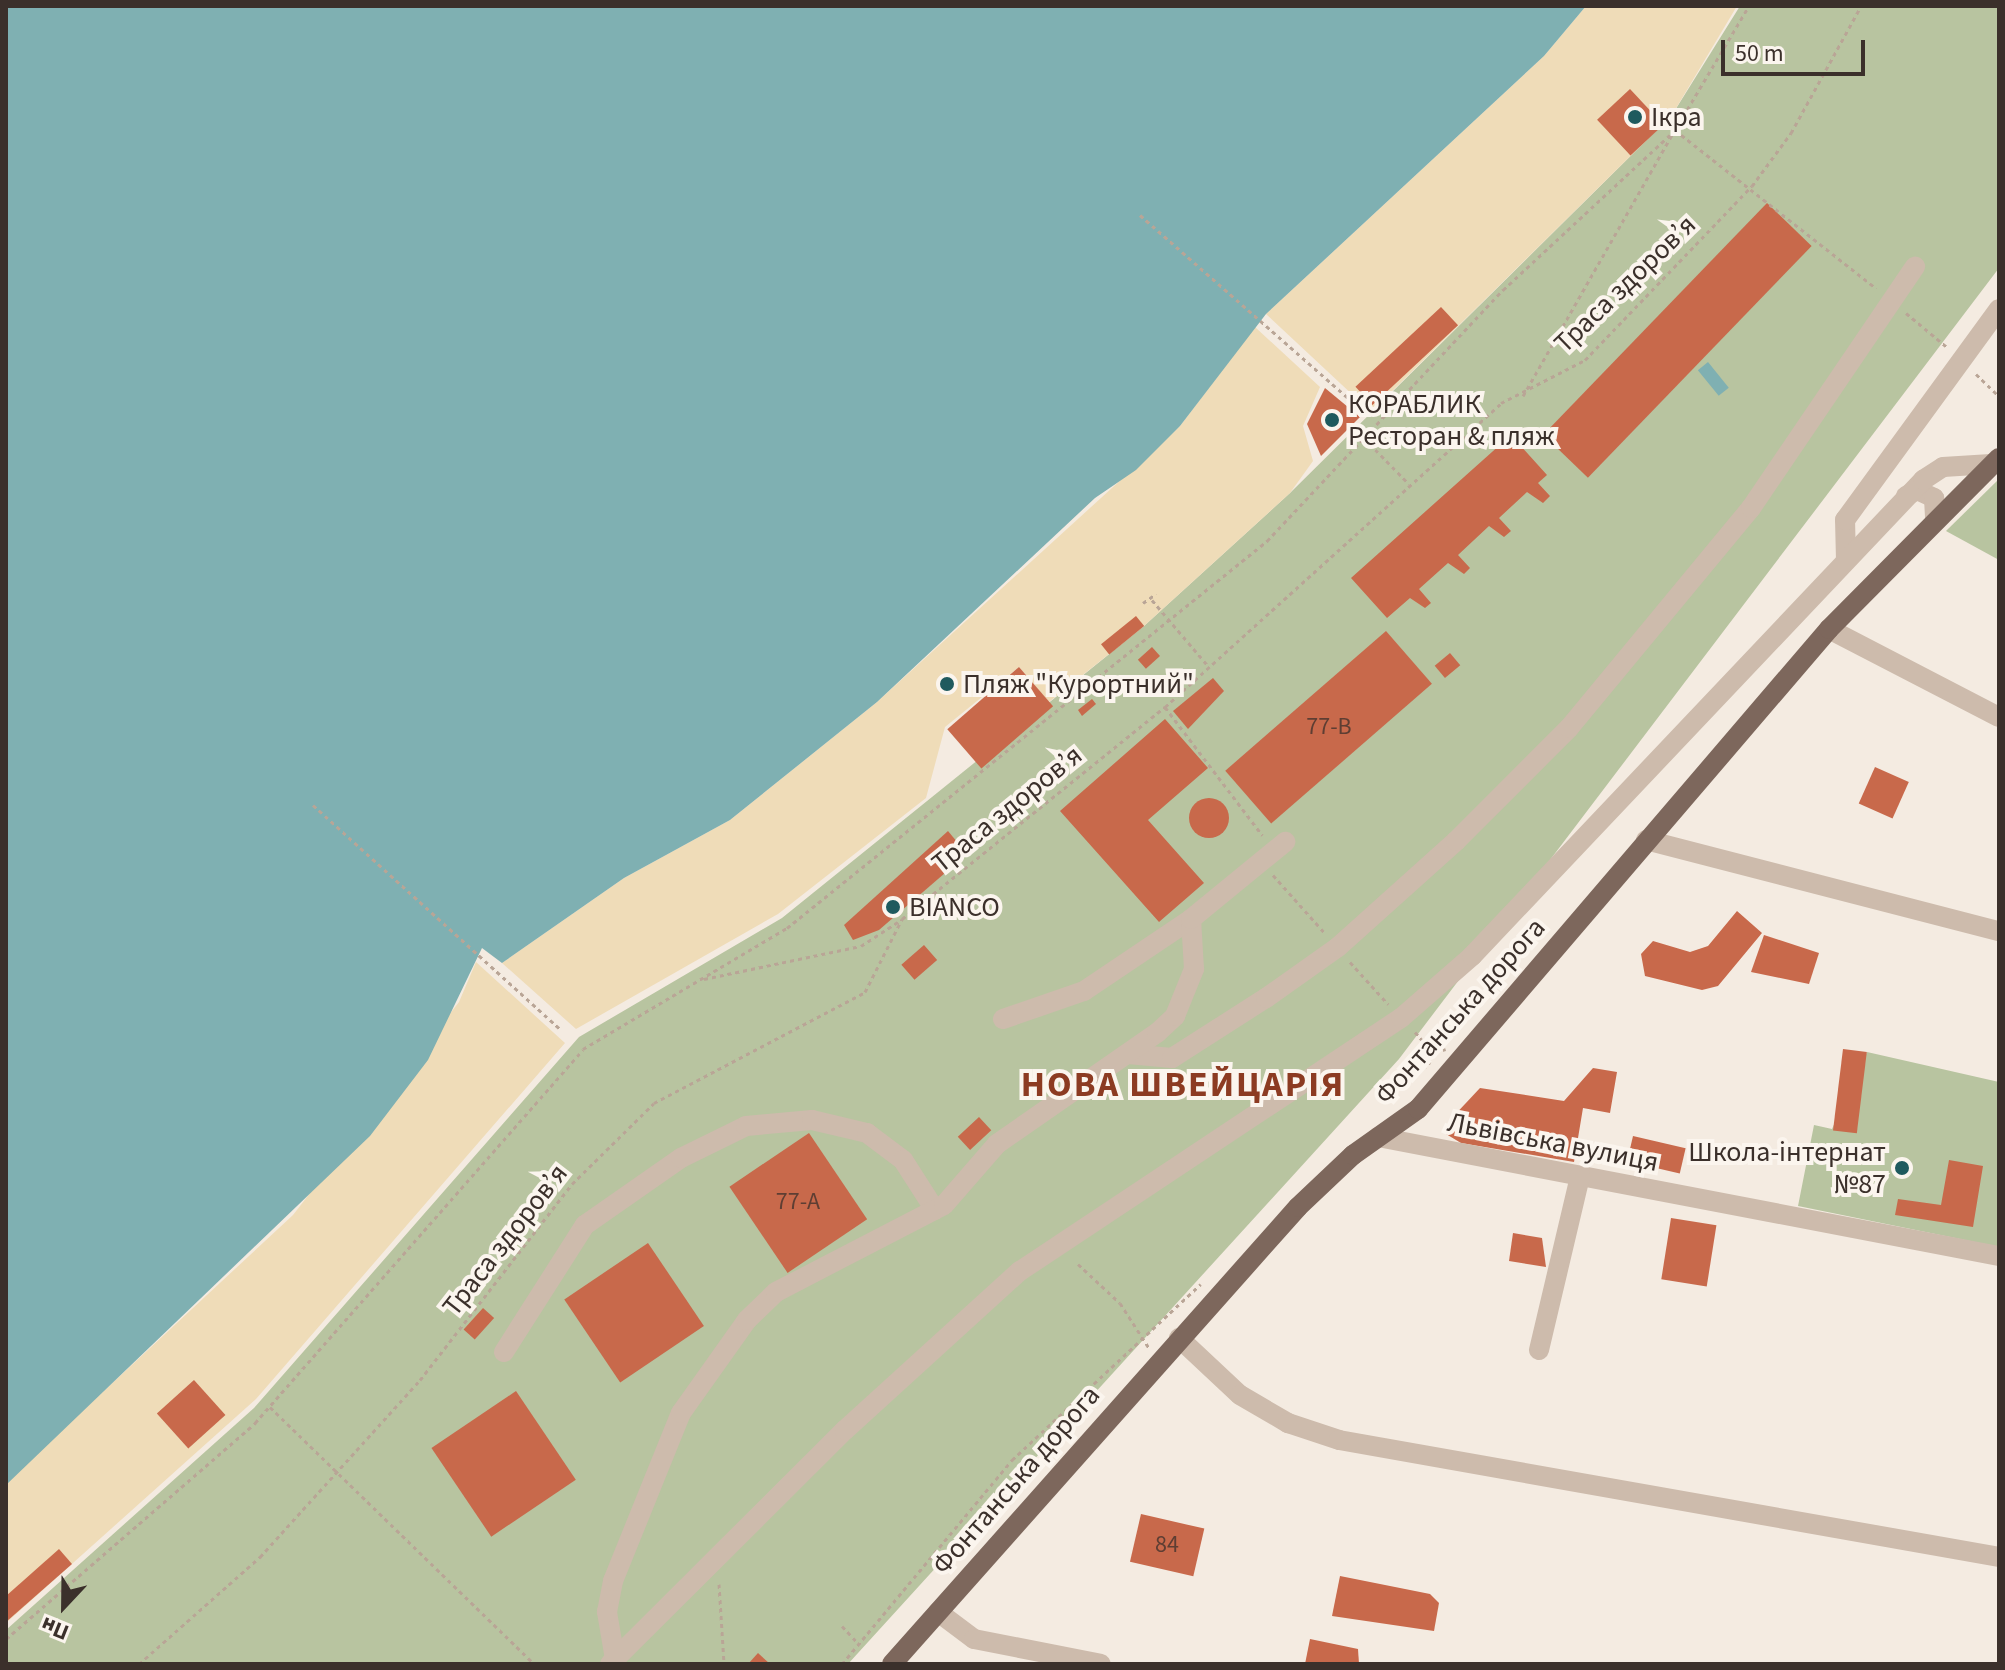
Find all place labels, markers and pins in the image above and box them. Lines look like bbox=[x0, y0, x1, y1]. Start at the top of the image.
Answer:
place label: Ікра bbox=[1651, 100, 1701, 134]
marker: Ікра bbox=[1626, 108, 1644, 126]
place label: КОРАБЛИК Ресторан & пляж bbox=[1348, 387, 1555, 453]
marker: КОРАБЛИК Ресторан & пляж bbox=[1323, 411, 1341, 429]
place label: Пляж "Курортний" bbox=[963, 667, 1194, 701]
marker: Пляж "Курортний" bbox=[938, 675, 956, 693]
place label: BIANCO bbox=[909, 890, 1000, 924]
marker: BIANCO bbox=[884, 898, 902, 916]
place label: Школа-інтернат №87 bbox=[1688, 1135, 1886, 1201]
marker: Школа-інтернат №87 bbox=[1893, 1159, 1911, 1177]

